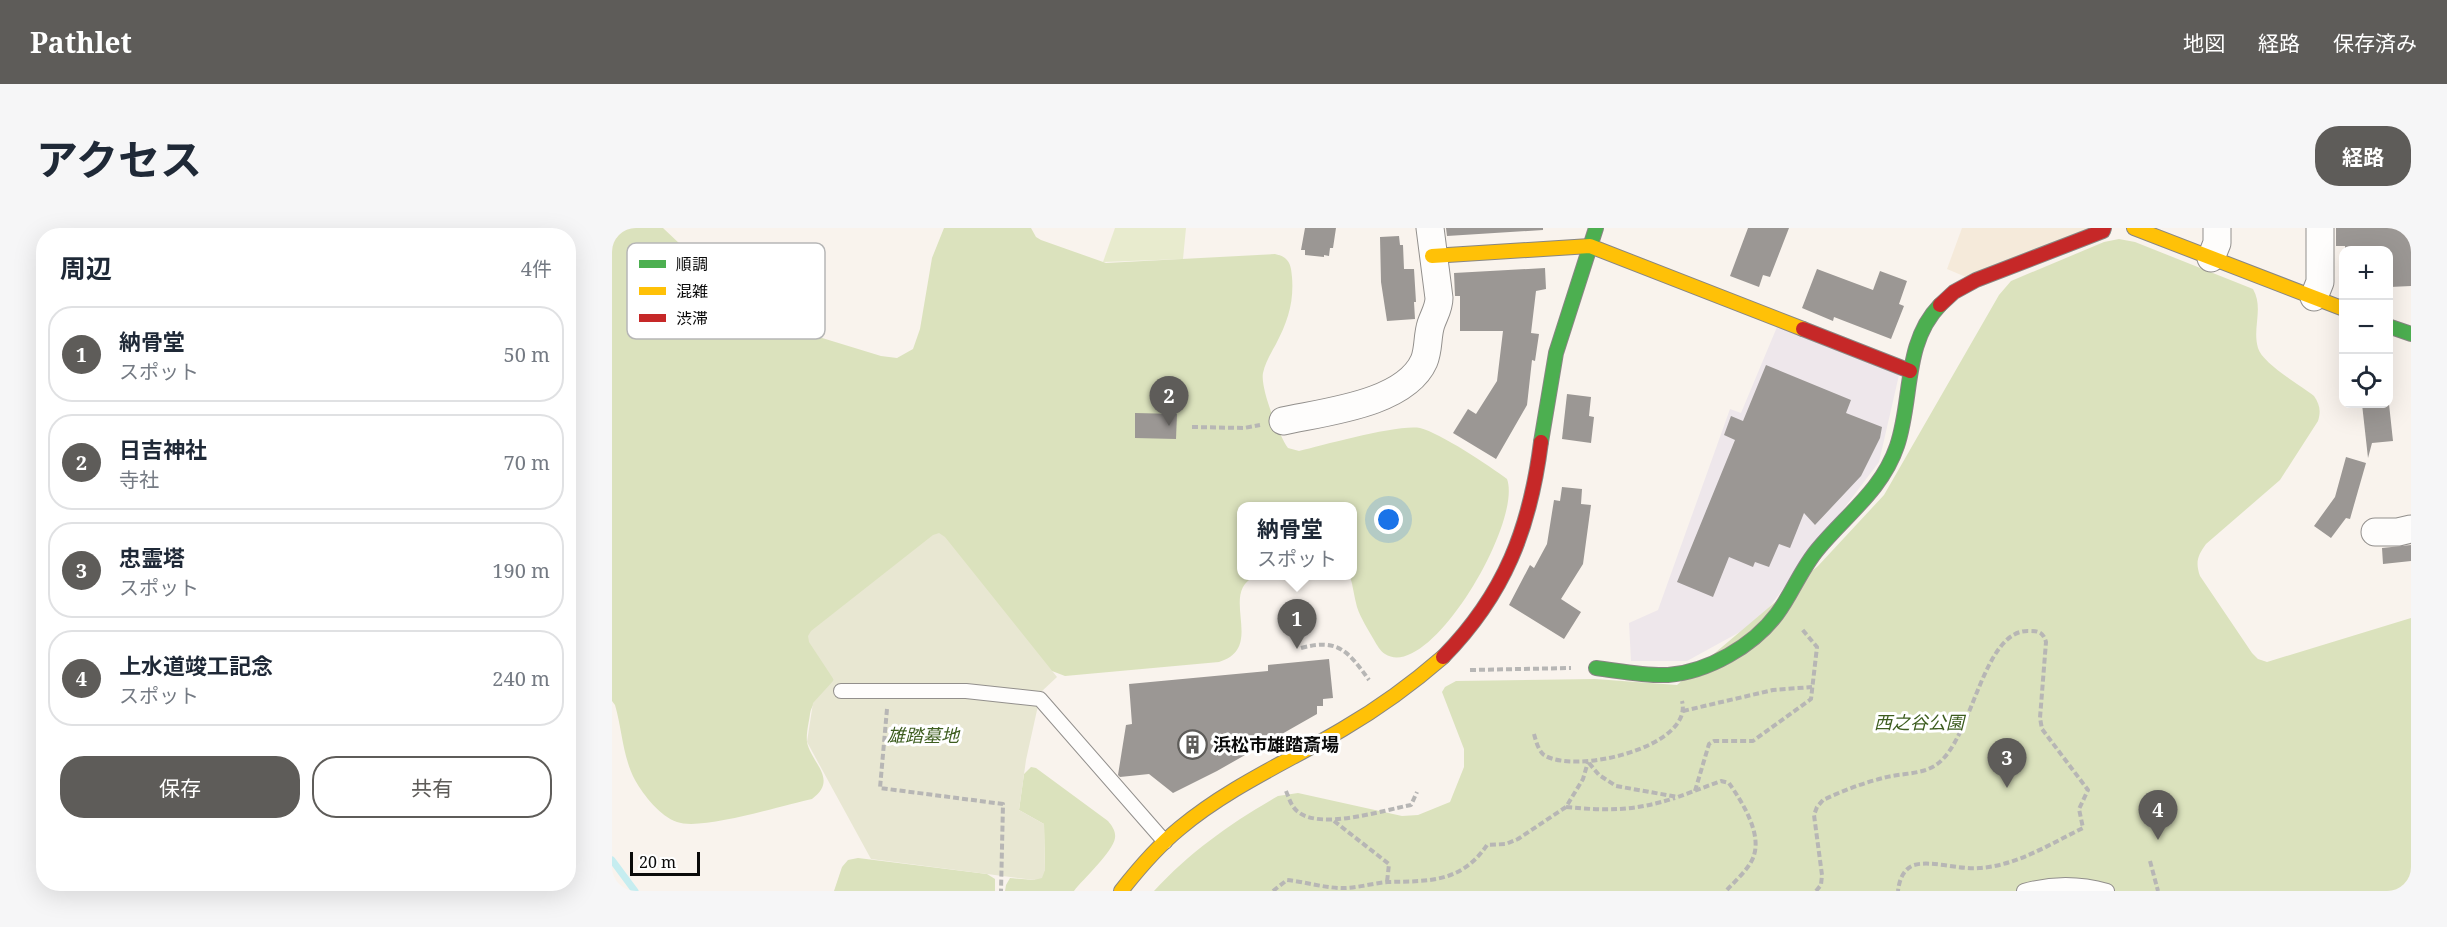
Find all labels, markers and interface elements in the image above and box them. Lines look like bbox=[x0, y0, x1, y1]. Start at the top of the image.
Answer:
text: Pathlet bbox=[30, 23, 132, 61]
text: 地図 bbox=[2183, 29, 2225, 57]
text: 経路 bbox=[2258, 29, 2300, 57]
text: 保存済み bbox=[2333, 29, 2417, 57]
button: 経路 bbox=[2315, 126, 2411, 186]
text: アクセス bbox=[36, 130, 202, 187]
legend bbox=[627, 243, 825, 339]
map controls bbox=[2339, 246, 2393, 408]
button: + bbox=[2339, 246, 2393, 300]
text: 周辺 bbox=[60, 250, 112, 286]
text: 順調 bbox=[676, 253, 708, 275]
text: 4件 bbox=[521, 255, 552, 282]
text: 混雑 bbox=[676, 280, 708, 302]
button: − bbox=[2339, 300, 2393, 354]
text: 渋滞 bbox=[676, 307, 708, 329]
text: 納骨堂 bbox=[119, 326, 185, 356]
text: 1 bbox=[76, 341, 87, 368]
text: 50 m bbox=[504, 341, 550, 368]
button: locate bbox=[2339, 354, 2393, 408]
text: スポット bbox=[119, 358, 199, 385]
pin: 2 bbox=[1150, 376, 1188, 426]
text: 日吉神社 bbox=[119, 434, 207, 464]
text: 2 bbox=[76, 449, 87, 476]
text: 70 m bbox=[504, 449, 550, 476]
text: 寺社 bbox=[119, 466, 159, 493]
popup bbox=[1237, 502, 1357, 580]
your location bbox=[1374, 505, 1403, 534]
text: 納骨堂 bbox=[1257, 513, 1323, 543]
text: 忠霊塔 bbox=[119, 542, 185, 572]
text: スポット bbox=[1257, 545, 1337, 572]
text: 3 bbox=[76, 557, 87, 584]
text: 190 m bbox=[492, 557, 550, 584]
text: スポット bbox=[119, 574, 199, 601]
pin: 1 bbox=[1278, 600, 1316, 649]
text: 上水道竣工記念 bbox=[119, 650, 273, 680]
text: 4 bbox=[76, 665, 87, 692]
text: 240 m bbox=[492, 665, 550, 692]
text: スポット bbox=[119, 682, 199, 709]
park label: 西之谷公園 bbox=[1874, 710, 1967, 734]
park label: 雄踏墓地 bbox=[887, 723, 961, 747]
building icon: 浜松市雄踏斎場 bbox=[1176, 729, 1208, 761]
place label: 浜松市雄踏斎場 bbox=[1213, 732, 1339, 756]
pin: 3 bbox=[1988, 738, 2026, 788]
button: 保存 bbox=[60, 756, 300, 818]
button: 共有 bbox=[312, 756, 552, 818]
pin: 4 bbox=[2138, 790, 2178, 840]
scale bar bbox=[630, 849, 700, 876]
text: 20 m bbox=[639, 851, 676, 873]

